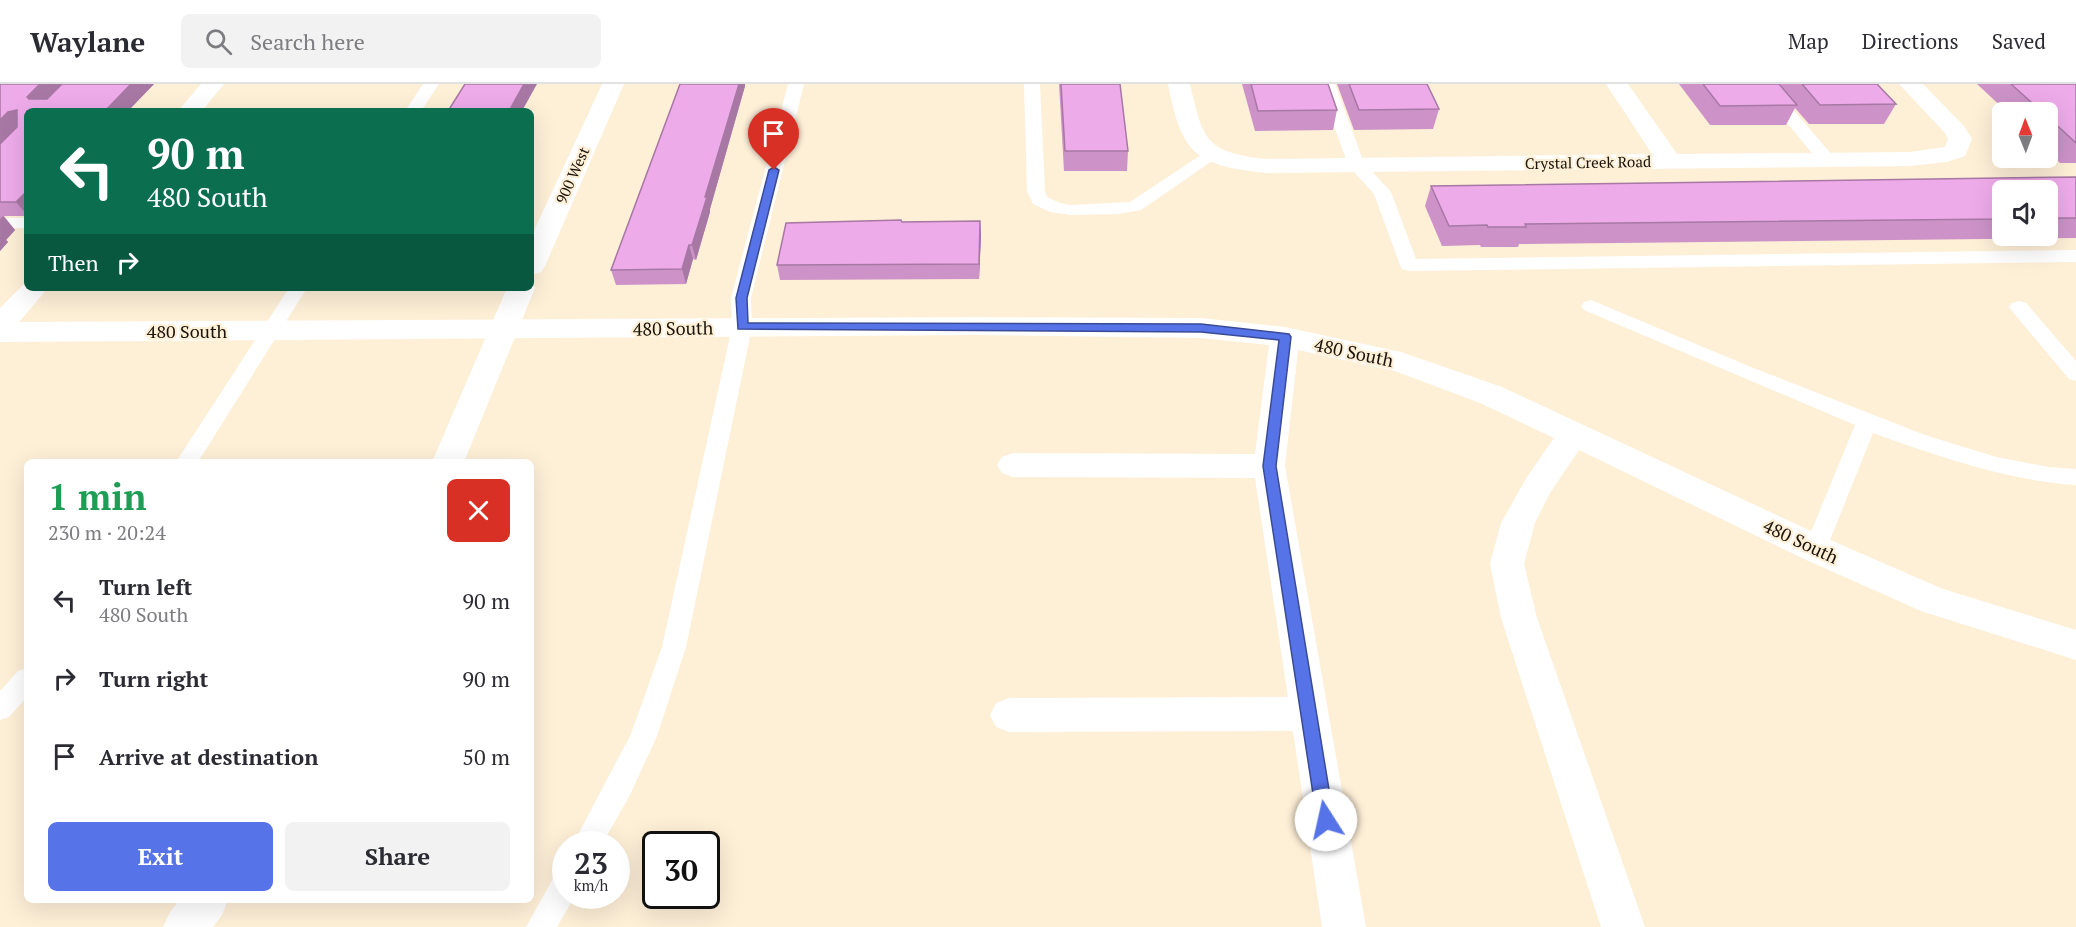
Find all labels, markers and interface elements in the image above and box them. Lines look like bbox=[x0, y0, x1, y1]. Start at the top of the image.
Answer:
search box bbox=[181, 14, 601, 68]
text: Waylane bbox=[30, 23, 145, 60]
icon: search bbox=[202, 25, 235, 58]
text: Search here bbox=[250, 27, 365, 56]
text: Map bbox=[1788, 27, 1829, 55]
text: Directions bbox=[1862, 27, 1959, 55]
text: Saved bbox=[1992, 27, 2046, 55]
north arrow bbox=[1992, 102, 2058, 168]
map controls bbox=[1992, 102, 2058, 246]
pin bbox=[748, 108, 799, 170]
icon: arrive bbox=[757, 117, 790, 150]
text: 90 m bbox=[147, 125, 245, 181]
icon: left bbox=[48, 132, 126, 210]
street label: 900 West bbox=[551, 143, 594, 207]
street label: Crystal Creek Road bbox=[1525, 151, 1651, 173]
text: 480 South bbox=[147, 179, 268, 215]
button: sound bbox=[1992, 180, 2058, 246]
icon: right bbox=[111, 246, 144, 279]
text: Then bbox=[48, 248, 99, 277]
street label: 480 South bbox=[633, 315, 714, 341]
street label: 480 South bbox=[147, 319, 228, 343]
street label: 480 South bbox=[1312, 332, 1396, 372]
text: 1 min bbox=[48, 473, 146, 520]
button: close bbox=[447, 479, 510, 542]
street label: 480 South bbox=[1760, 513, 1843, 569]
text: 230 m · 20:24 bbox=[48, 519, 166, 546]
text: Turn left bbox=[99, 572, 192, 601]
icon: left bbox=[48, 584, 81, 617]
text: 90 m bbox=[462, 586, 510, 615]
text: 480 South bbox=[99, 601, 188, 628]
icon: right bbox=[48, 662, 81, 695]
text: Turn right bbox=[99, 664, 208, 693]
text: 90 m bbox=[462, 664, 510, 693]
icon: arrive bbox=[48, 740, 81, 773]
text: Arrive at destination bbox=[99, 742, 318, 771]
text: 50 m bbox=[462, 742, 510, 771]
position arrow bbox=[1294, 788, 1358, 852]
button: Exit bbox=[48, 822, 273, 891]
button: Share bbox=[285, 822, 510, 891]
speed limit sign: 30 bbox=[642, 831, 720, 909]
text: 23 bbox=[574, 843, 608, 883]
text: km/h bbox=[574, 875, 608, 895]

